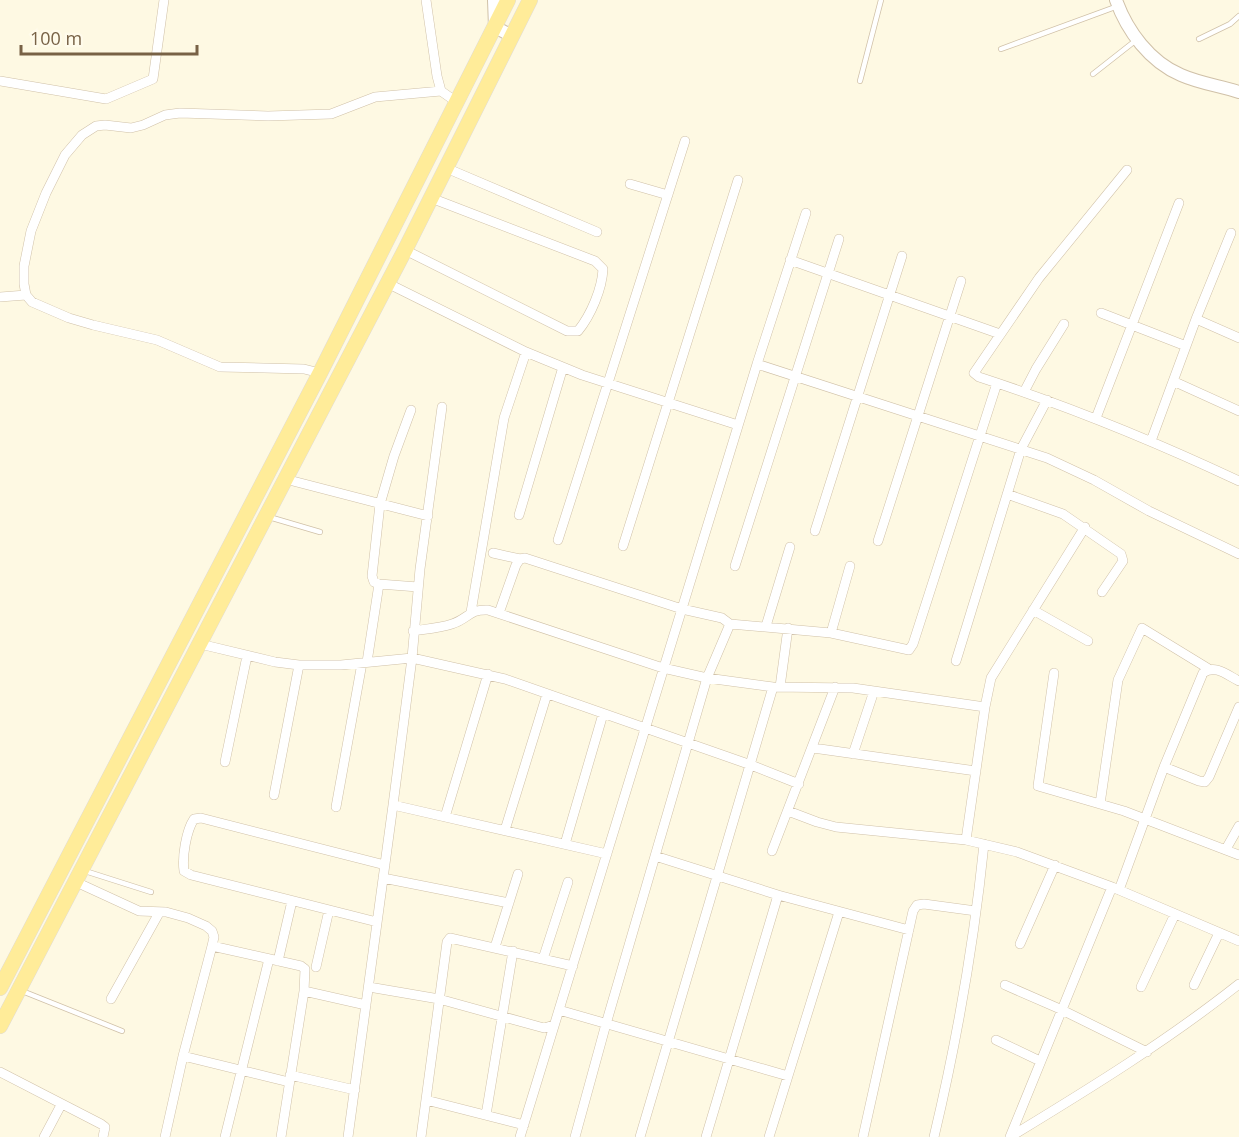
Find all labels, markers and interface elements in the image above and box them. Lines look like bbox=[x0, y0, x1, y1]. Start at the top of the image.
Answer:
scale bar bbox=[21, 18, 196, 56]
text: 100 m bbox=[30, 26, 82, 50]

